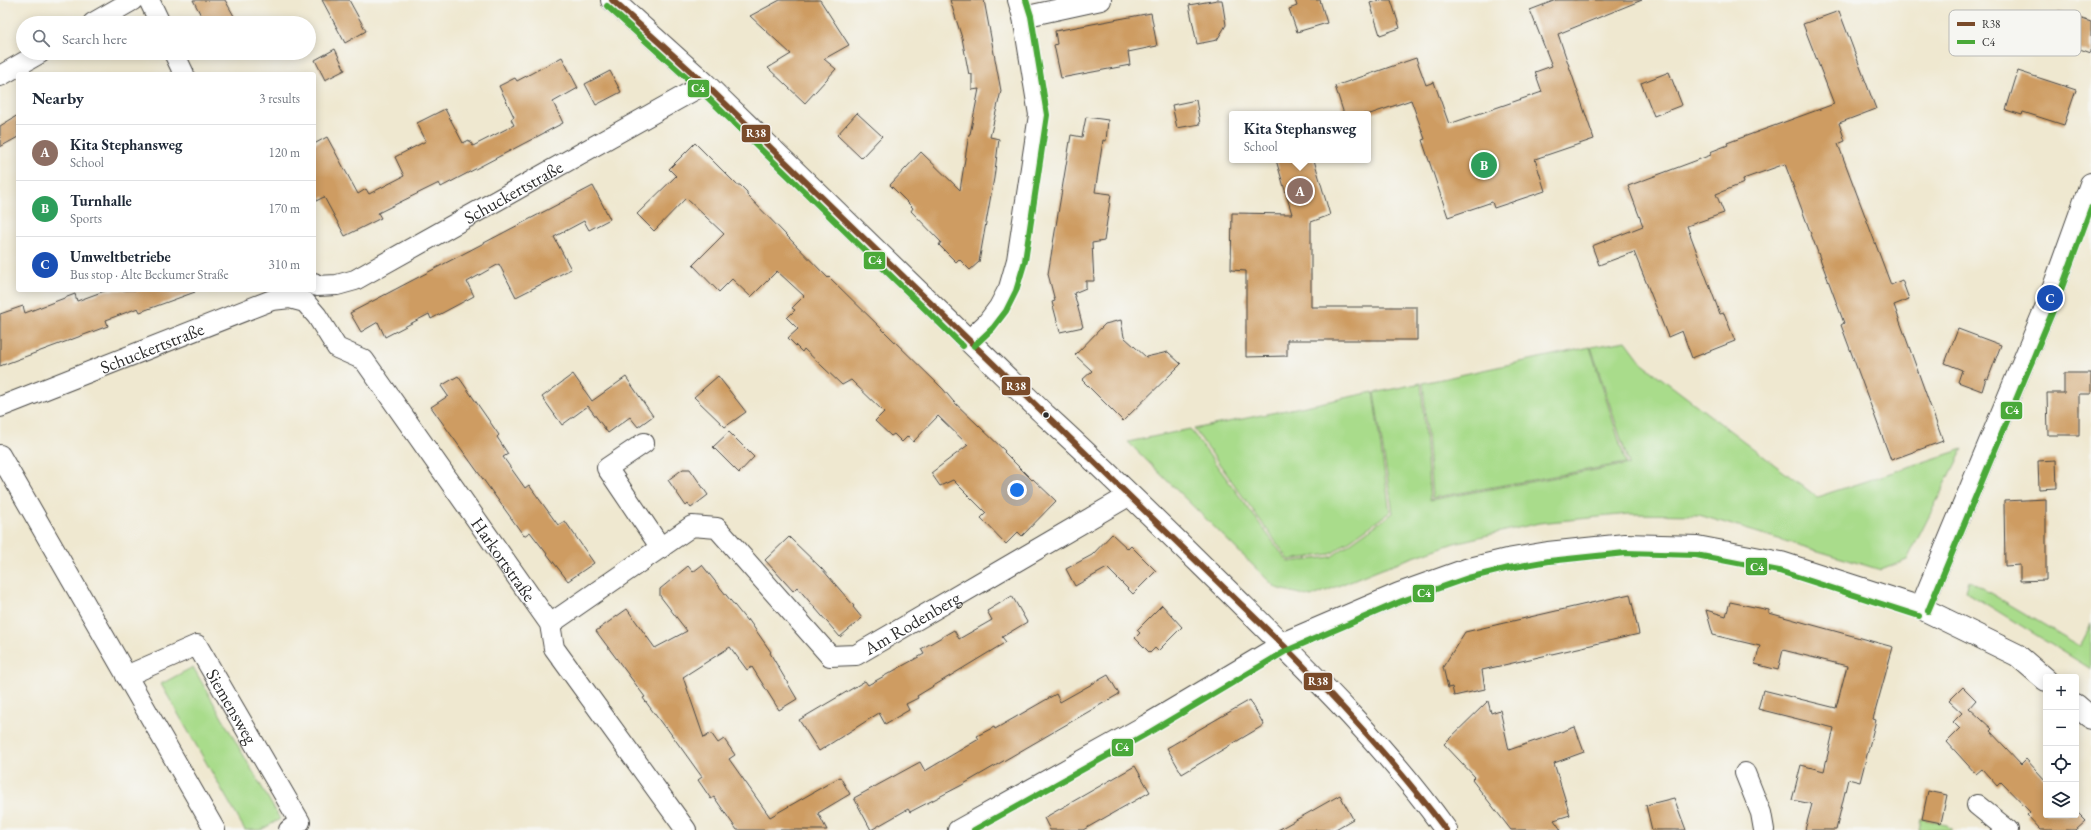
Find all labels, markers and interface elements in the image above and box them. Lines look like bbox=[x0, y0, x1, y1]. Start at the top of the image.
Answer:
legend bbox=[1949, 10, 2081, 56]
search box bbox=[16, 16, 316, 60]
text: R38 bbox=[1982, 17, 2000, 31]
icon: search bbox=[30, 27, 52, 49]
text: Search here bbox=[62, 29, 127, 48]
text: C4 bbox=[1982, 35, 1996, 49]
line badge: C4 bbox=[687, 79, 710, 98]
text: C4 bbox=[691, 81, 705, 95]
text: Nearby bbox=[32, 87, 84, 109]
text: 3 results bbox=[259, 90, 300, 107]
popup bbox=[1229, 111, 1371, 163]
text: Kita Stephansweg bbox=[1244, 119, 1356, 138]
line badge: R38 bbox=[741, 124, 771, 143]
text: R38 bbox=[746, 126, 766, 140]
text: Kita Stephansweg bbox=[70, 135, 183, 154]
text: School bbox=[1244, 138, 1278, 155]
text: A bbox=[40, 144, 50, 161]
text: 120 m bbox=[269, 144, 300, 161]
pin: B bbox=[1471, 150, 1497, 180]
text: School bbox=[70, 154, 104, 171]
street label: Schuckertstraße bbox=[459, 155, 566, 228]
pin: A bbox=[1287, 176, 1313, 206]
text: Turnhalle bbox=[70, 191, 132, 210]
text: B bbox=[41, 200, 49, 217]
text: 170 m bbox=[269, 200, 300, 217]
text: Sports bbox=[70, 210, 102, 227]
text: Umweltbetriebe bbox=[70, 247, 171, 266]
line badge: C4 bbox=[863, 251, 886, 270]
text: C4 bbox=[868, 253, 882, 267]
text: C bbox=[40, 256, 50, 273]
text: 310 m bbox=[269, 256, 300, 273]
text: Bus stop · Alte Beckumer Straße bbox=[70, 266, 229, 283]
pin: C bbox=[2037, 283, 2063, 313]
street label: Schuckertstraße bbox=[96, 317, 207, 378]
line badge: R38 bbox=[1001, 376, 1031, 396]
text: R38 bbox=[1006, 379, 1026, 393]
line badge: C4 bbox=[2000, 401, 2023, 420]
text: C4 bbox=[2005, 403, 2019, 417]
unlabelled marker bbox=[1041, 410, 1051, 420]
your location bbox=[1007, 480, 1027, 500]
street label: Harkortstraße bbox=[467, 512, 542, 605]
line badge: C4 bbox=[1745, 557, 1768, 576]
text: C4 bbox=[1750, 560, 1764, 574]
line badge: C4 bbox=[1412, 584, 1435, 603]
street label: Am Rodenberg bbox=[859, 585, 964, 660]
text: C4 bbox=[1417, 586, 1431, 600]
street label: Siemensweg bbox=[202, 664, 263, 748]
line badge: R38 bbox=[1303, 672, 1333, 691]
text: R38 bbox=[1308, 674, 1328, 688]
map controls bbox=[2043, 674, 2079, 818]
button: + bbox=[2043, 674, 2079, 710]
button: − bbox=[2043, 710, 2079, 746]
line badge: C4 bbox=[1111, 738, 1134, 757]
text: C4 bbox=[1115, 740, 1129, 754]
button: locate bbox=[2043, 746, 2079, 782]
button: layers bbox=[2043, 782, 2079, 818]

